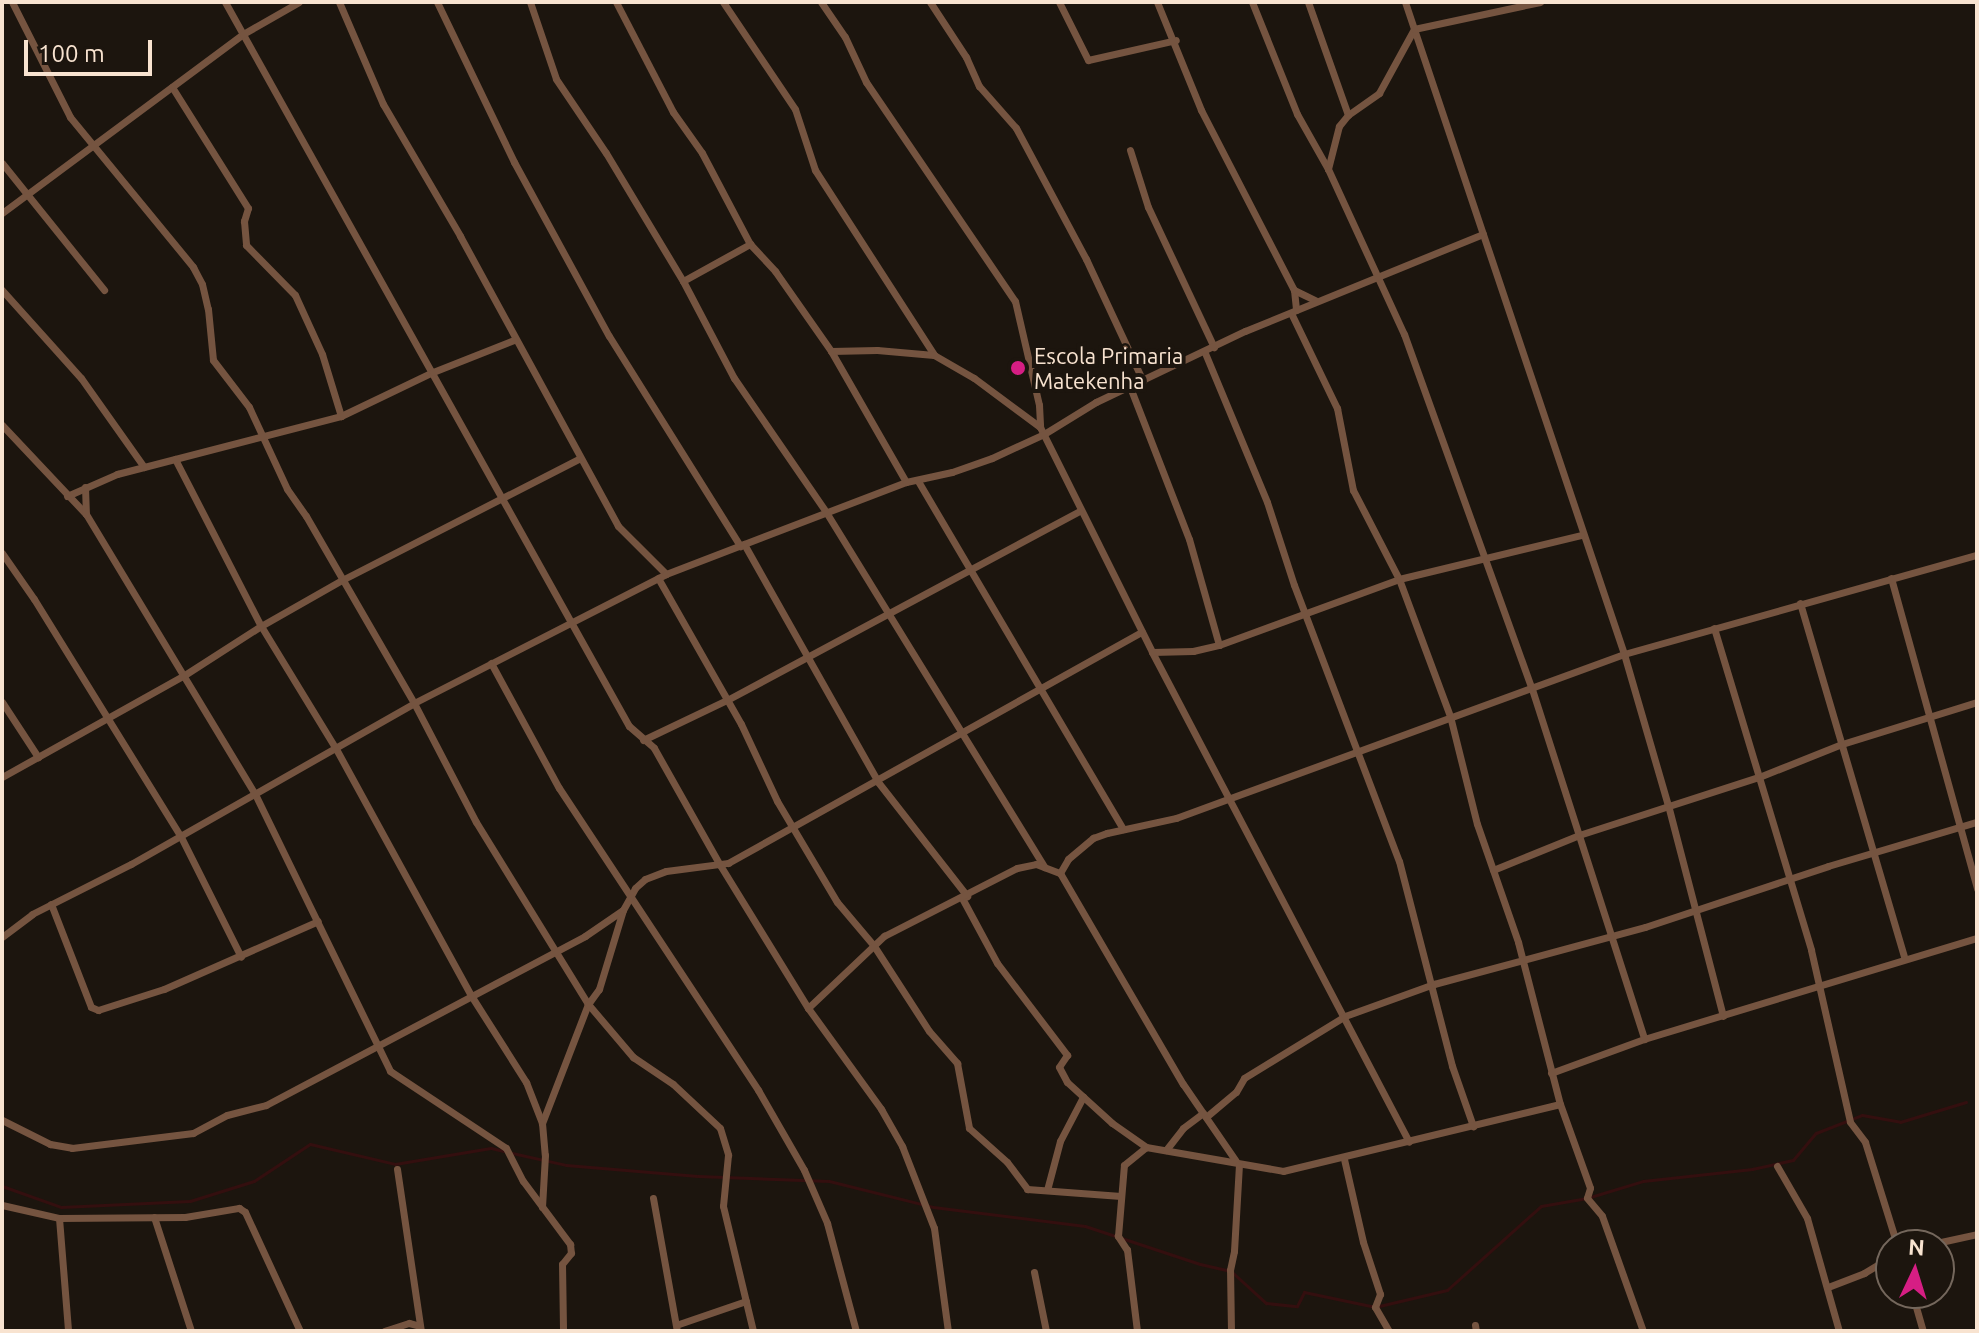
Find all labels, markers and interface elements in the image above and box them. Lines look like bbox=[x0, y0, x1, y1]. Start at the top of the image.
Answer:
scale bar bbox=[28, 24, 156, 74]
text: 100 m bbox=[38, 40, 105, 67]
place label: Escola Primaria Matekenha bbox=[1034, 342, 1183, 394]
marker: Escola Primaria Matekenha bbox=[1009, 359, 1027, 377]
north arrow bbox=[1875, 1229, 1955, 1309]
text: N bbox=[1907, 1234, 1926, 1260]

